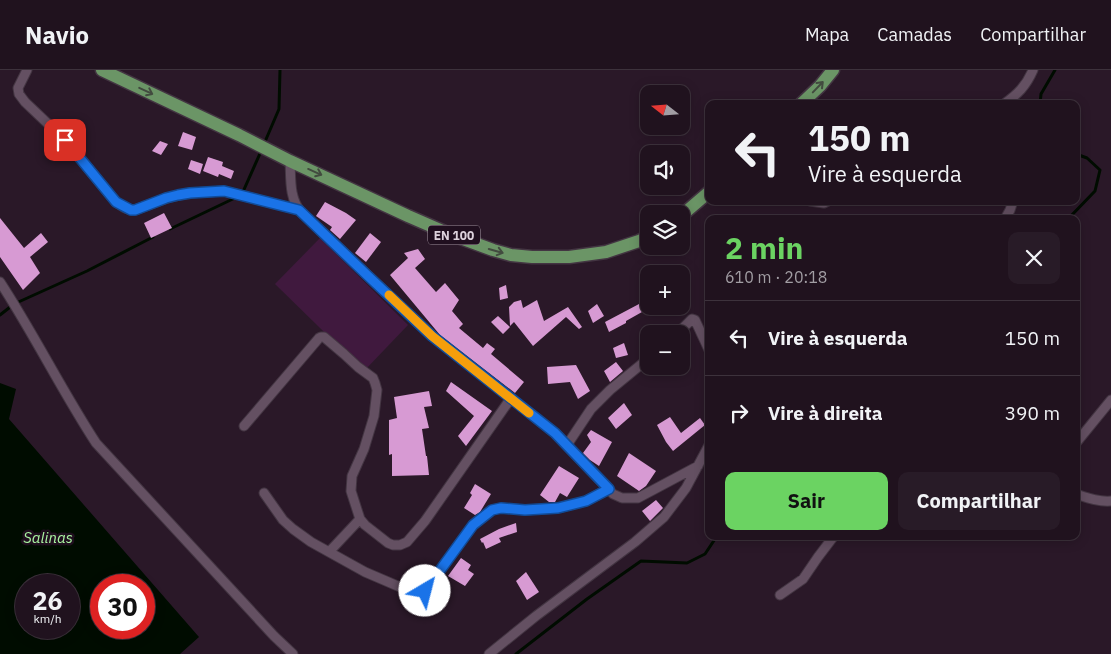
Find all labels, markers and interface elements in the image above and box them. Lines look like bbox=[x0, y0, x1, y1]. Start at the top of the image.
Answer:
text: Navio bbox=[25, 19, 89, 51]
text: Mapa bbox=[805, 23, 849, 46]
text: Camadas bbox=[877, 23, 952, 46]
text: Compartilhar bbox=[980, 23, 1086, 46]
one-way arrow bbox=[812, 81, 824, 94]
north arrow bbox=[640, 85, 690, 135]
map controls bbox=[640, 85, 690, 375]
one-way arrow bbox=[139, 86, 154, 96]
text: 150 m bbox=[808, 115, 911, 161]
pin bbox=[44, 119, 86, 161]
icon: left bbox=[725, 120, 790, 185]
icon: arrive bbox=[51, 126, 79, 154]
button: sound bbox=[640, 145, 690, 195]
text: Vire à esquerda bbox=[808, 159, 962, 188]
one-way arrow bbox=[307, 168, 322, 178]
button: layers bbox=[640, 205, 690, 255]
road number: EN 100 bbox=[428, 226, 480, 244]
text: 2 min bbox=[725, 228, 803, 267]
button: close bbox=[1008, 232, 1060, 284]
one-way arrow bbox=[488, 246, 504, 256]
button: + bbox=[640, 265, 690, 315]
text: 610 m · 20:18 bbox=[725, 267, 827, 287]
icon: left bbox=[725, 324, 753, 352]
button: − bbox=[640, 325, 690, 375]
text: Vire à esquerda bbox=[768, 326, 908, 350]
text: 150 m bbox=[1005, 326, 1060, 350]
icon: right bbox=[725, 399, 753, 427]
text: Vire à direita bbox=[768, 401, 883, 425]
text: 390 m bbox=[1005, 401, 1060, 425]
button: Sair bbox=[725, 472, 888, 530]
button: Compartilhar bbox=[898, 472, 1060, 530]
water label: Salinas bbox=[23, 528, 73, 547]
position arrow bbox=[398, 564, 450, 616]
speed limit sign: 30 bbox=[90, 574, 155, 639]
text: 26 bbox=[32, 584, 63, 617]
text: km/h bbox=[33, 611, 62, 626]

